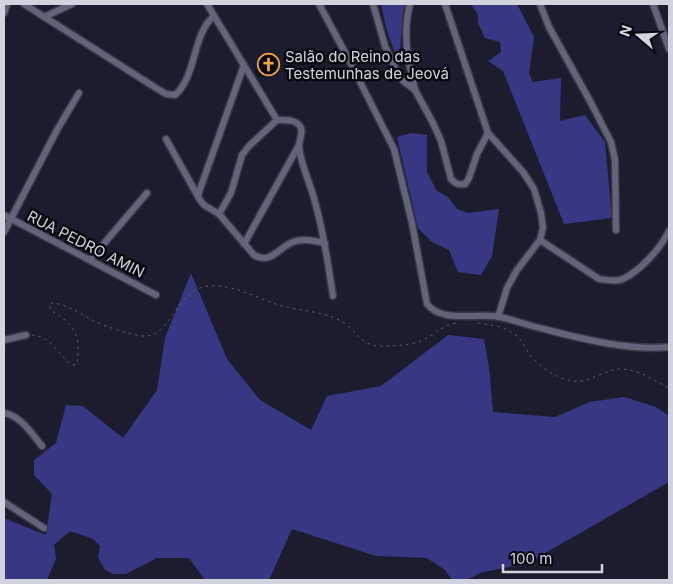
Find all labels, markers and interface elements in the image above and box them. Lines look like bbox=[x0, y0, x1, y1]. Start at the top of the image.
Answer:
north arrow bbox=[613, 10, 663, 60]
text: N bbox=[615, 23, 635, 38]
place label: Salão do Reino das Testemunhas de Jeová bbox=[285, 47, 449, 83]
church icon: Salão do Reino das Testemunhas de Jeová bbox=[257, 53, 281, 77]
street label: RUA PEDRO AMIN bbox=[24, 206, 148, 282]
scale bar bbox=[503, 542, 602, 574]
text: 100 m bbox=[510, 549, 552, 568]

